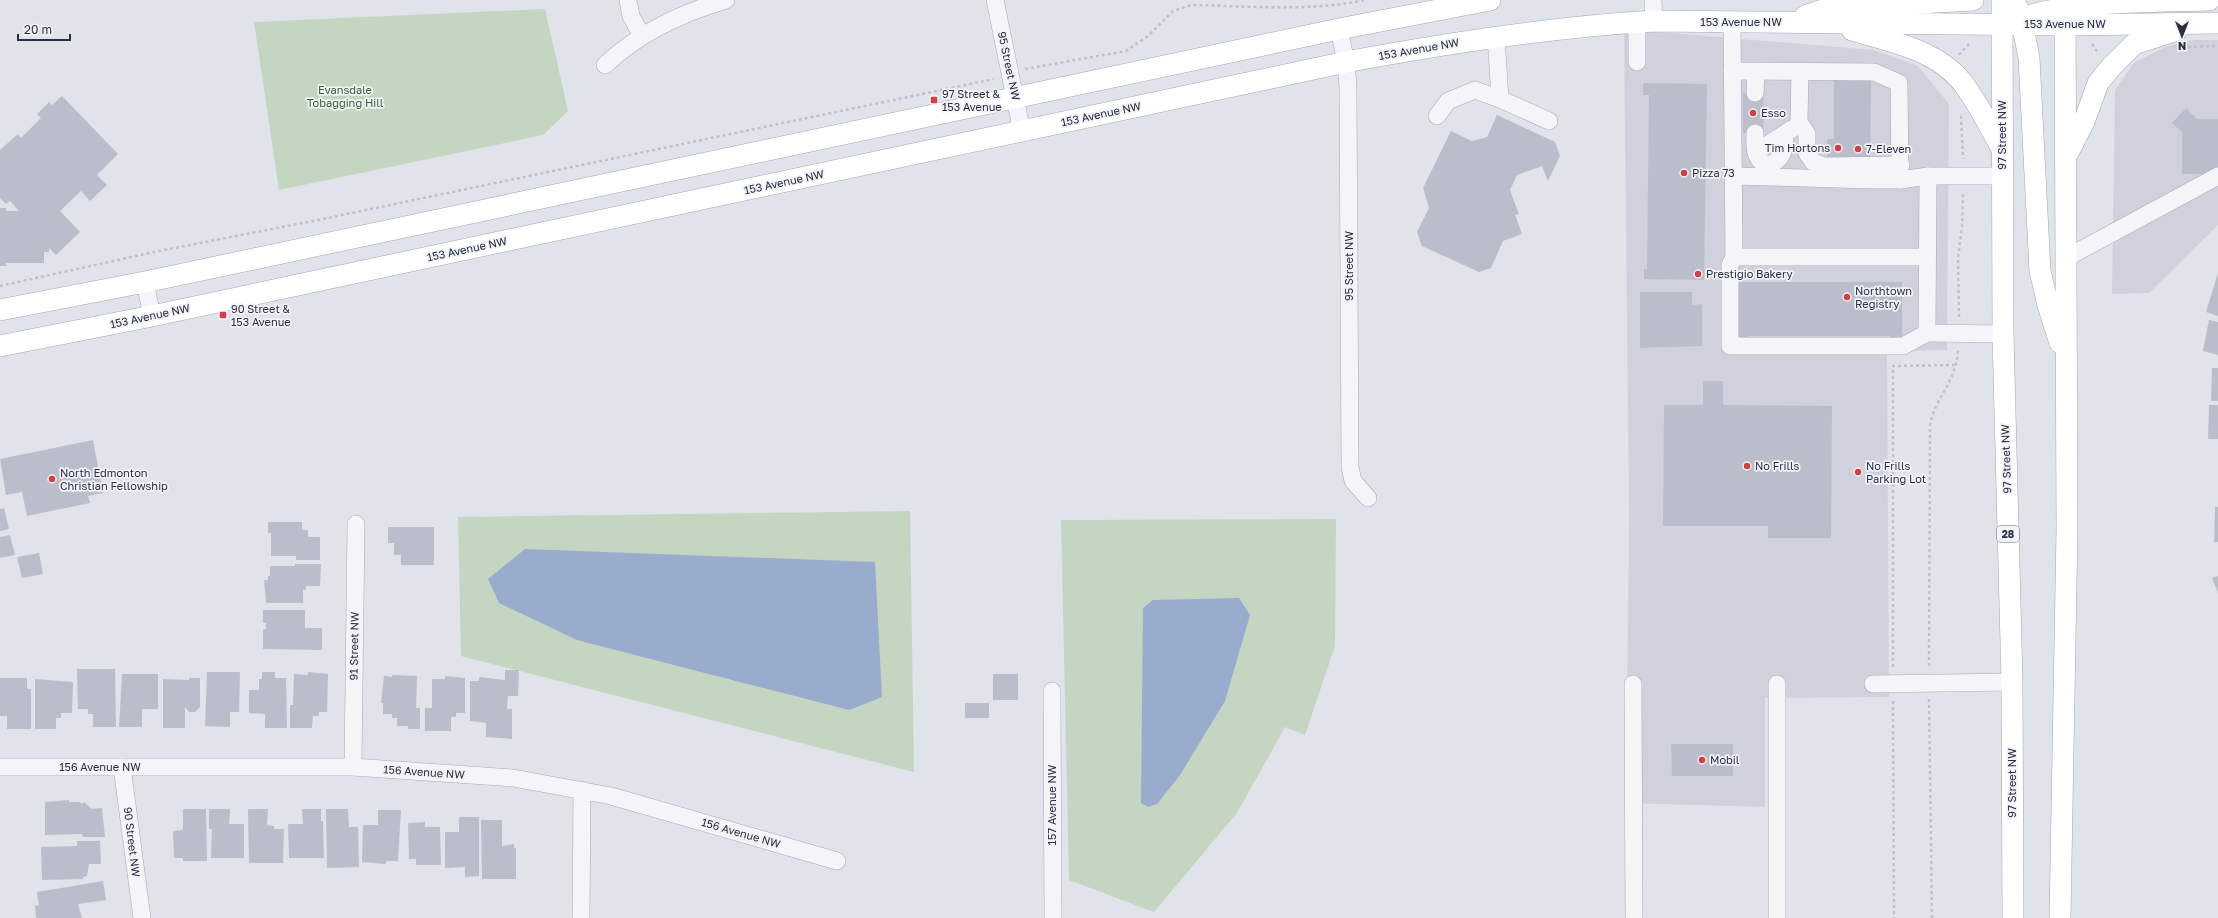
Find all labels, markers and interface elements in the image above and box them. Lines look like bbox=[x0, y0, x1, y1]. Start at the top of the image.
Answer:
street label: 153 Avenue NW bbox=[1700, 15, 1782, 28]
scale bar bbox=[18, 16, 70, 42]
north arrow bbox=[2162, 16, 2202, 56]
street label: 153 Avenue NW bbox=[2024, 17, 2106, 30]
text: 20 m bbox=[24, 22, 52, 37]
street label: 95 Street NW bbox=[996, 30, 1023, 102]
street label: 153 Avenue NW bbox=[1378, 35, 1461, 62]
text: N bbox=[2178, 40, 2186, 53]
park label: Evansdale Tobagging Hill bbox=[307, 83, 384, 109]
place label: 97 Street & 153 Avenue bbox=[942, 87, 1002, 113]
marker: 97 Street & 153 Avenue bbox=[929, 95, 939, 105]
street label: 153 Avenue NW bbox=[1060, 99, 1142, 128]
street label: 97 Street NW bbox=[1995, 100, 2008, 170]
place label: Esso bbox=[1761, 106, 1786, 119]
marker: Esso bbox=[1748, 108, 1758, 118]
place label: Tim Hortons bbox=[1765, 141, 1830, 154]
place label: 7-Eleven bbox=[1866, 142, 1911, 155]
marker: Tim Hortons bbox=[1833, 143, 1843, 153]
marker: 7-Eleven bbox=[1853, 144, 1863, 154]
place label: Pizza 73 bbox=[1692, 166, 1735, 179]
street label: 153 Avenue NW bbox=[743, 167, 825, 196]
marker: Pizza 73 bbox=[1679, 168, 1689, 178]
street label: 95 Street NW bbox=[1342, 231, 1355, 301]
street label: 153 Avenue NW bbox=[426, 234, 508, 263]
place label: Prestigio Bakery bbox=[1706, 267, 1793, 280]
marker: Prestigio Bakery bbox=[1693, 269, 1703, 279]
place label: Northtown Registry bbox=[1855, 284, 1912, 310]
marker: Northtown Registry bbox=[1842, 292, 1852, 302]
street label: 153 Avenue NW bbox=[109, 301, 191, 330]
place label: 90 Street & 153 Avenue bbox=[231, 302, 291, 328]
marker: 90 Street & 153 Avenue bbox=[218, 310, 228, 320]
street label: 97 Street NW bbox=[1998, 424, 2013, 494]
place label: No Frills bbox=[1755, 459, 1800, 472]
place label: No Frills Parking Lot bbox=[1866, 459, 1926, 485]
marker: No Frills bbox=[1742, 461, 1752, 471]
place label: North Edmonton Christian Fellowship bbox=[60, 466, 168, 492]
marker: No Frills Parking Lot bbox=[1853, 467, 1863, 477]
marker: North Edmonton Christian Fellowship bbox=[47, 474, 57, 484]
road number: 28 bbox=[1997, 526, 2019, 542]
street label: 91 Street NW bbox=[346, 611, 361, 681]
street label: 97 Street NW bbox=[2005, 748, 2018, 818]
place label: Mobil bbox=[1710, 753, 1740, 766]
marker: Mobil bbox=[1697, 755, 1707, 765]
street label: 156 Avenue NW bbox=[59, 760, 141, 773]
street label: 156 Avenue NW bbox=[383, 762, 466, 781]
street label: 157 Avenue NW bbox=[1045, 764, 1058, 845]
street label: 90 Street NW bbox=[122, 806, 143, 878]
street label: 156 Avenue NW bbox=[700, 815, 783, 850]

